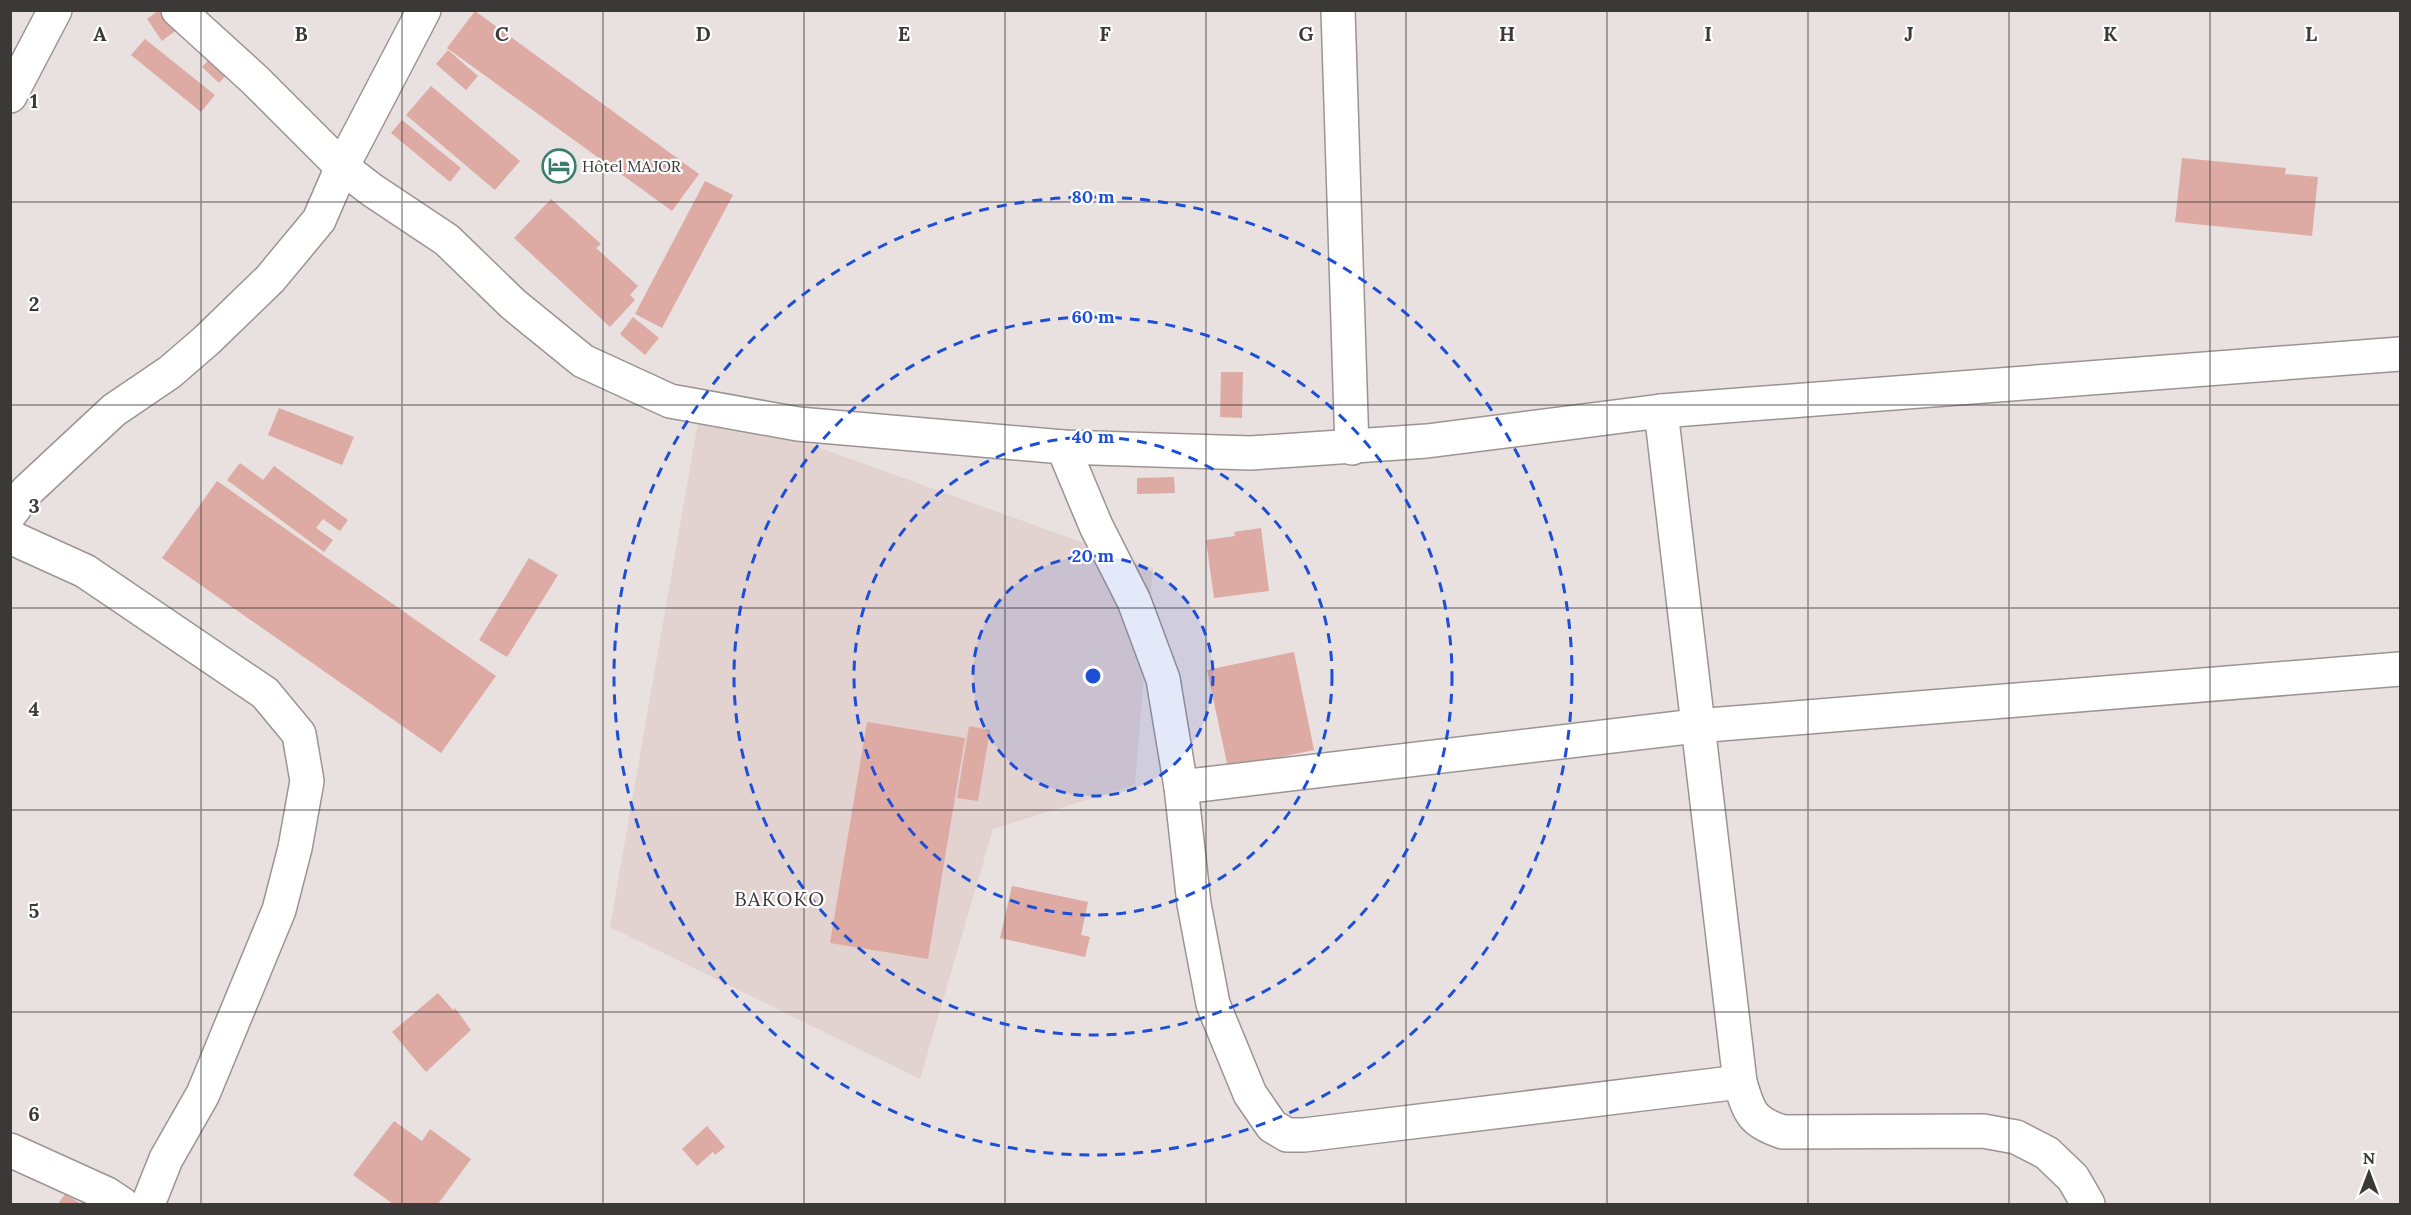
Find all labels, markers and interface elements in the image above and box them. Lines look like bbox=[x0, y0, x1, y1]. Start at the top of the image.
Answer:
text: A bbox=[93, 21, 107, 46]
text: B bbox=[294, 21, 308, 46]
text: C bbox=[495, 21, 509, 46]
text: D bbox=[695, 21, 711, 46]
text: E bbox=[898, 21, 910, 46]
text: F bbox=[1099, 21, 1111, 46]
text: G bbox=[1298, 21, 1314, 46]
text: H bbox=[1499, 21, 1515, 46]
text: I bbox=[1704, 21, 1712, 46]
text: J bbox=[1904, 21, 1914, 46]
text: K bbox=[2103, 21, 2118, 46]
text: L bbox=[2305, 21, 2317, 46]
text: 1 bbox=[30, 88, 38, 113]
hotel icon: Hôtel MAJOR bbox=[541, 148, 577, 184]
place label: Hôtel MAJOR bbox=[582, 156, 682, 176]
text: 80 m bbox=[1071, 185, 1115, 208]
text: 2 bbox=[29, 291, 39, 316]
text: 60 m bbox=[1071, 305, 1115, 328]
text: 40 m bbox=[1072, 425, 1115, 448]
text: 3 bbox=[28, 493, 40, 518]
text: 20 m bbox=[1072, 544, 1115, 567]
centre of rings bbox=[1083, 666, 1103, 686]
text: 4 bbox=[29, 696, 40, 721]
district label: BAKOKO bbox=[734, 886, 826, 911]
text: 5 bbox=[29, 898, 40, 923]
text: 6 bbox=[28, 1101, 40, 1126]
north arrow bbox=[2339, 1143, 2399, 1203]
text: N bbox=[2363, 1148, 2375, 1168]

